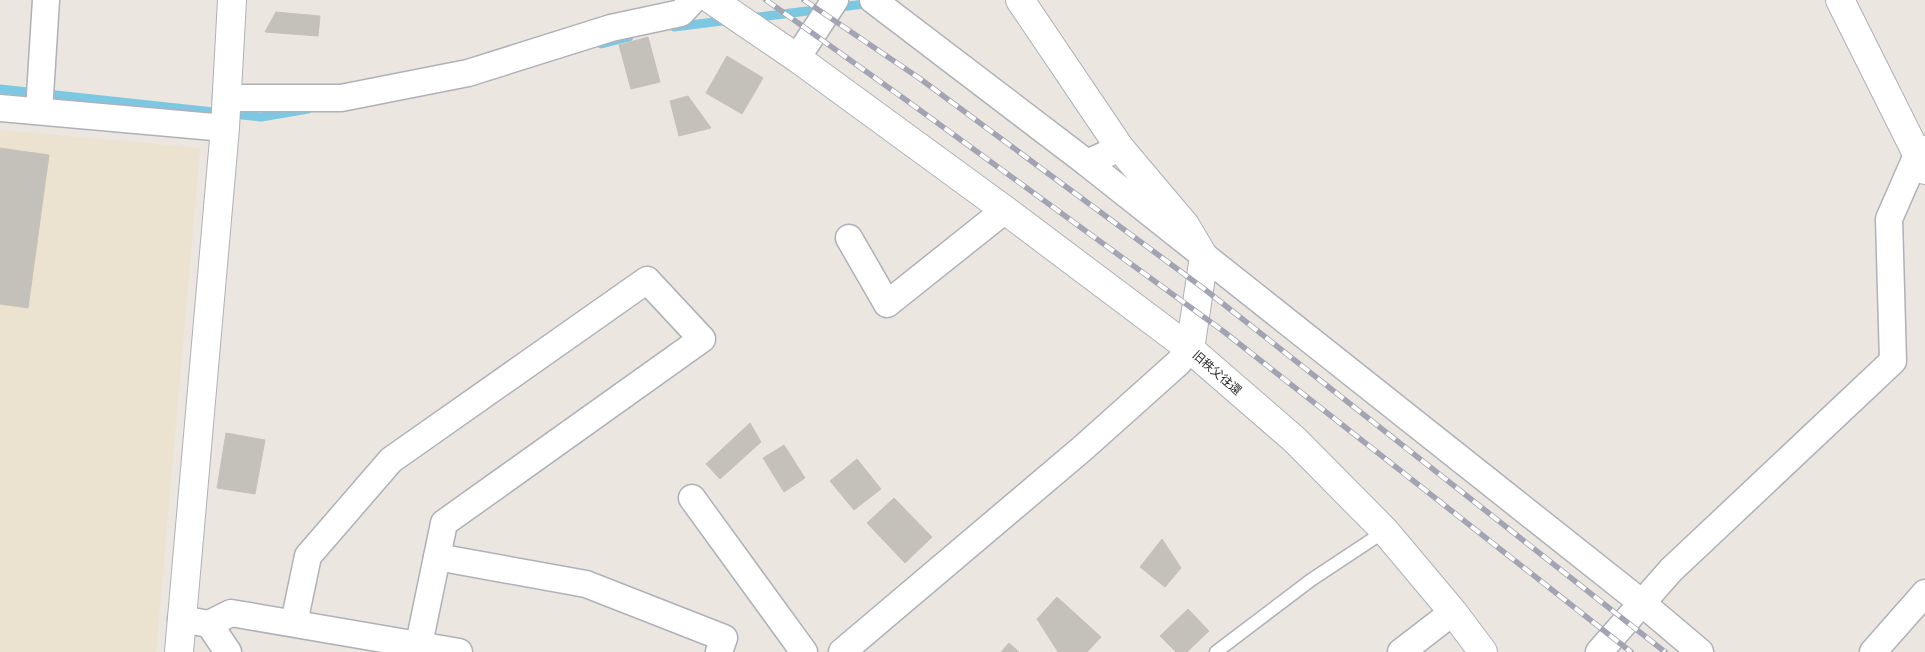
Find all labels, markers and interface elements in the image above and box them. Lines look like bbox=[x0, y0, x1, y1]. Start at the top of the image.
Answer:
street label: 旧秩父往還 bbox=[1189, 347, 1245, 399]

